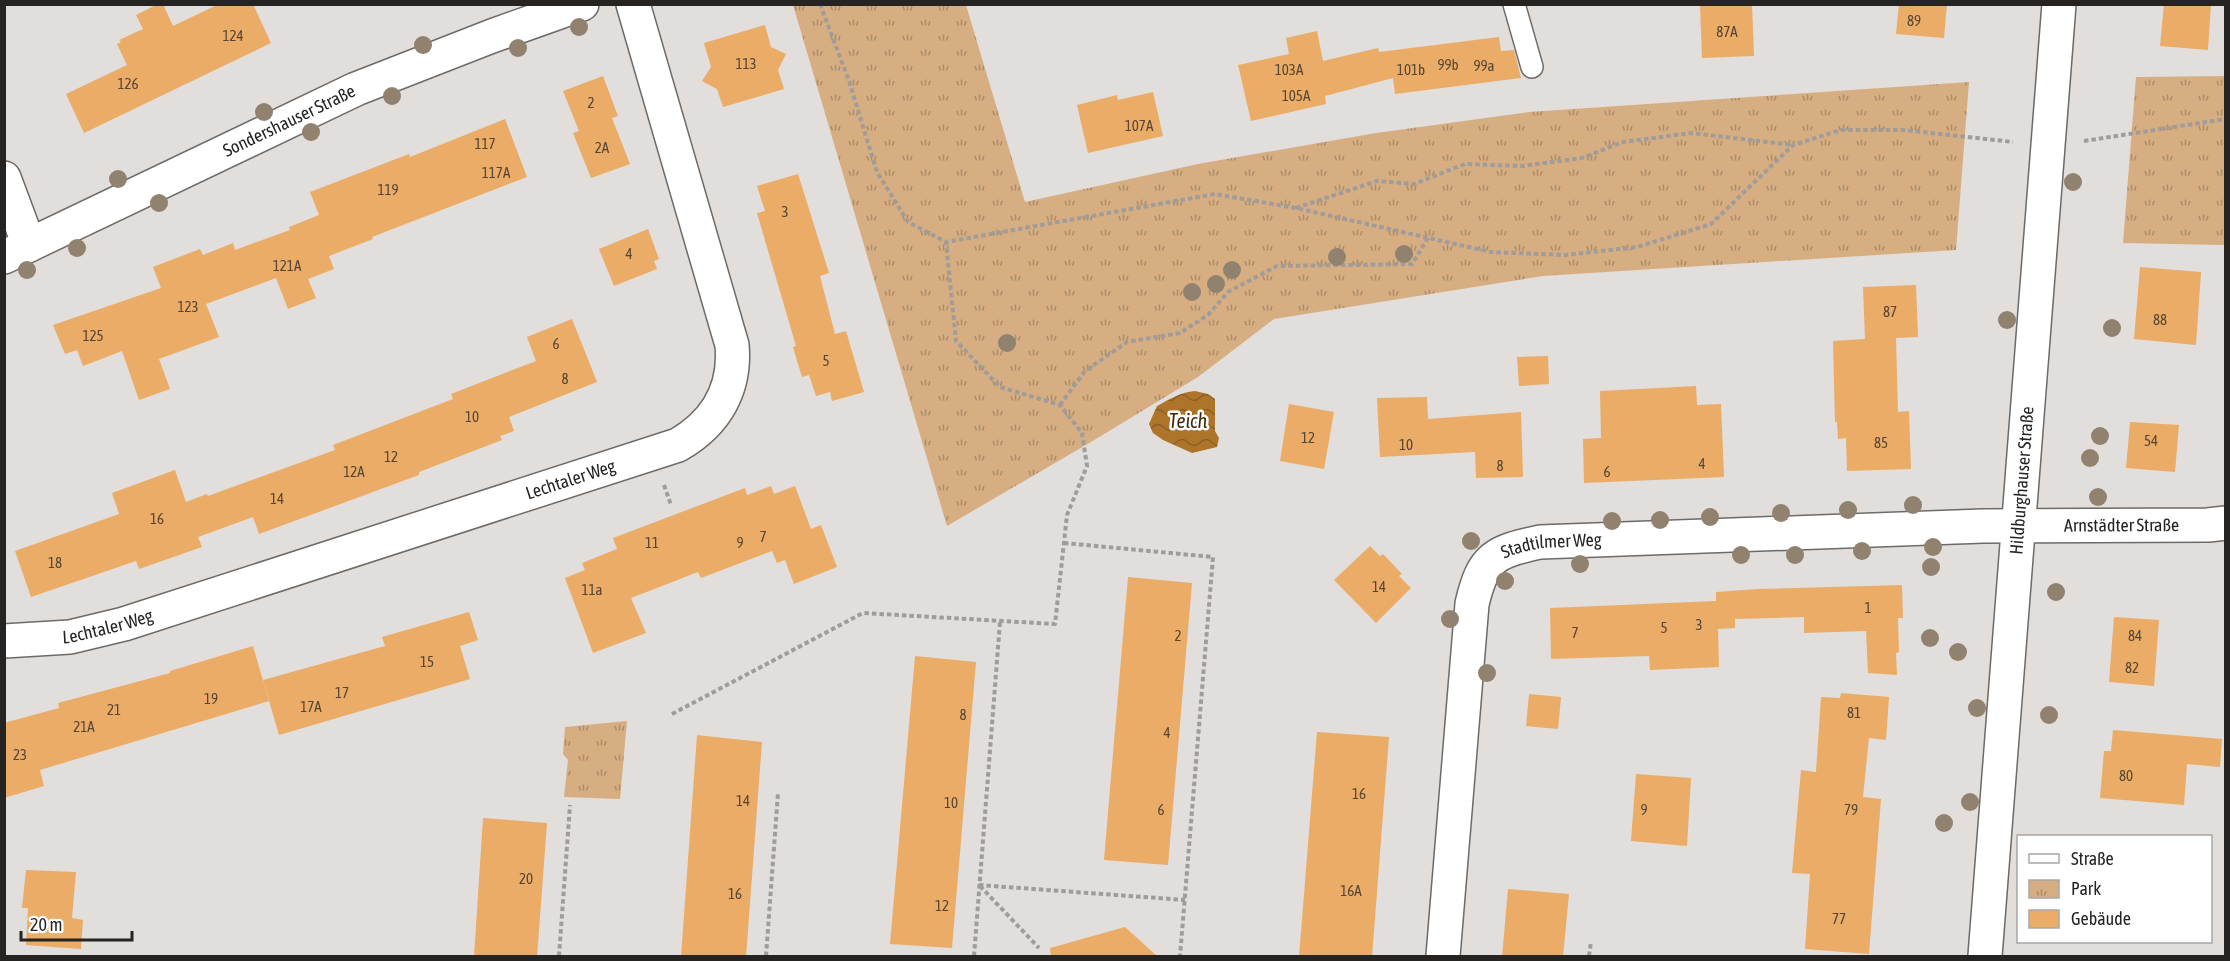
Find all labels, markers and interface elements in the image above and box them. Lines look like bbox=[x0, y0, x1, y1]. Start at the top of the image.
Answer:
house number: 89 bbox=[1907, 12, 1921, 29]
house number: 87A bbox=[1716, 23, 1738, 40]
house number: 124 bbox=[222, 27, 244, 44]
house number: 113 bbox=[735, 55, 757, 72]
house number: 99b bbox=[1437, 56, 1459, 73]
house number: 99a bbox=[1473, 57, 1495, 74]
house number: 103A bbox=[1275, 61, 1304, 78]
house number: 101b bbox=[1397, 61, 1425, 78]
house number: 126 bbox=[117, 75, 139, 92]
street label: Sondershauser Straße bbox=[219, 80, 358, 161]
house number: 105A bbox=[1282, 87, 1311, 104]
house number: 2 bbox=[587, 94, 595, 111]
house number: 107A bbox=[1125, 117, 1154, 134]
house number: 117 bbox=[474, 135, 496, 152]
house number: 2A bbox=[595, 139, 610, 156]
house number: 117A bbox=[482, 164, 511, 181]
house number: 119 bbox=[377, 181, 399, 198]
house number: 3 bbox=[781, 203, 789, 220]
house number: 4 bbox=[625, 245, 633, 262]
house number: 121A bbox=[273, 257, 302, 274]
house number: 123 bbox=[177, 298, 199, 315]
house number: 87 bbox=[1883, 303, 1897, 320]
house number: 88 bbox=[2153, 311, 2167, 328]
house number: 125 bbox=[82, 327, 104, 344]
house number: 6 bbox=[552, 335, 560, 352]
house number: 5 bbox=[822, 352, 830, 369]
house number: 8 bbox=[561, 370, 569, 387]
street label: Hildburghauser Straße bbox=[2005, 406, 2038, 555]
house number: 10 bbox=[465, 408, 479, 425]
water label: Teich bbox=[1169, 409, 1207, 432]
house number: 12 bbox=[1301, 429, 1315, 446]
house number: 54 bbox=[2144, 432, 2158, 449]
house number: 85 bbox=[1874, 434, 1888, 451]
house number: 10 bbox=[1399, 436, 1413, 453]
house number: 12 bbox=[384, 448, 398, 465]
street label: Lechtaler Weg bbox=[523, 455, 618, 504]
house number: 4 bbox=[1698, 455, 1706, 472]
house number: 8 bbox=[1496, 457, 1504, 474]
house number: 12A bbox=[343, 463, 365, 480]
house number: 6 bbox=[1603, 463, 1611, 480]
house number: 14 bbox=[270, 490, 284, 507]
house number: 16 bbox=[150, 510, 164, 527]
street label: Arnstädter Straße bbox=[2064, 514, 2179, 536]
house number: 7 bbox=[759, 528, 767, 545]
street label: Stadtilmer Weg bbox=[1497, 529, 1602, 562]
house number: 11 bbox=[645, 534, 659, 551]
house number: 9 bbox=[736, 534, 744, 551]
house number: 18 bbox=[48, 554, 62, 571]
house number: 14 bbox=[1372, 578, 1386, 595]
house number: 11a bbox=[581, 581, 603, 598]
house number: 1 bbox=[1864, 599, 1872, 616]
street label: Lechtaler Weg bbox=[62, 604, 156, 647]
house number: 3 bbox=[1695, 616, 1703, 633]
house number: 5 bbox=[1660, 619, 1668, 636]
house number: 7 bbox=[1571, 624, 1579, 641]
house number: 2 bbox=[1174, 627, 1182, 644]
house number: 84 bbox=[2128, 627, 2142, 644]
house number: 15 bbox=[420, 653, 434, 670]
house number: 82 bbox=[2125, 659, 2139, 676]
house number: 17 bbox=[335, 684, 349, 701]
house number: 19 bbox=[204, 690, 218, 707]
house number: 17A bbox=[300, 698, 322, 715]
house number: 21 bbox=[107, 701, 121, 718]
house number: 81 bbox=[1847, 704, 1861, 721]
house number: 8 bbox=[959, 706, 967, 723]
house number: 21A bbox=[73, 718, 95, 735]
house number: 4 bbox=[1163, 724, 1171, 741]
house number: 23 bbox=[13, 746, 27, 763]
house number: 80 bbox=[2119, 767, 2133, 784]
house number: 16 bbox=[1352, 785, 1366, 802]
house number: 14 bbox=[736, 792, 750, 809]
house number: 10 bbox=[944, 794, 958, 811]
house number: 6 bbox=[1157, 801, 1165, 818]
house number: 9 bbox=[1640, 801, 1648, 818]
house number: 79 bbox=[1844, 801, 1858, 818]
legend bbox=[2017, 835, 2212, 943]
text: Straße bbox=[2071, 848, 2114, 869]
house number: 20 bbox=[519, 870, 533, 887]
text: Park bbox=[2071, 878, 2101, 899]
house number: 16A bbox=[1340, 882, 1362, 899]
house number: 16 bbox=[728, 885, 742, 902]
house number: 12 bbox=[935, 897, 949, 914]
scale bar bbox=[21, 904, 132, 942]
text: Gebäude bbox=[2071, 908, 2131, 929]
house number: 77 bbox=[1832, 910, 1846, 927]
text: 20 m bbox=[30, 914, 62, 935]

